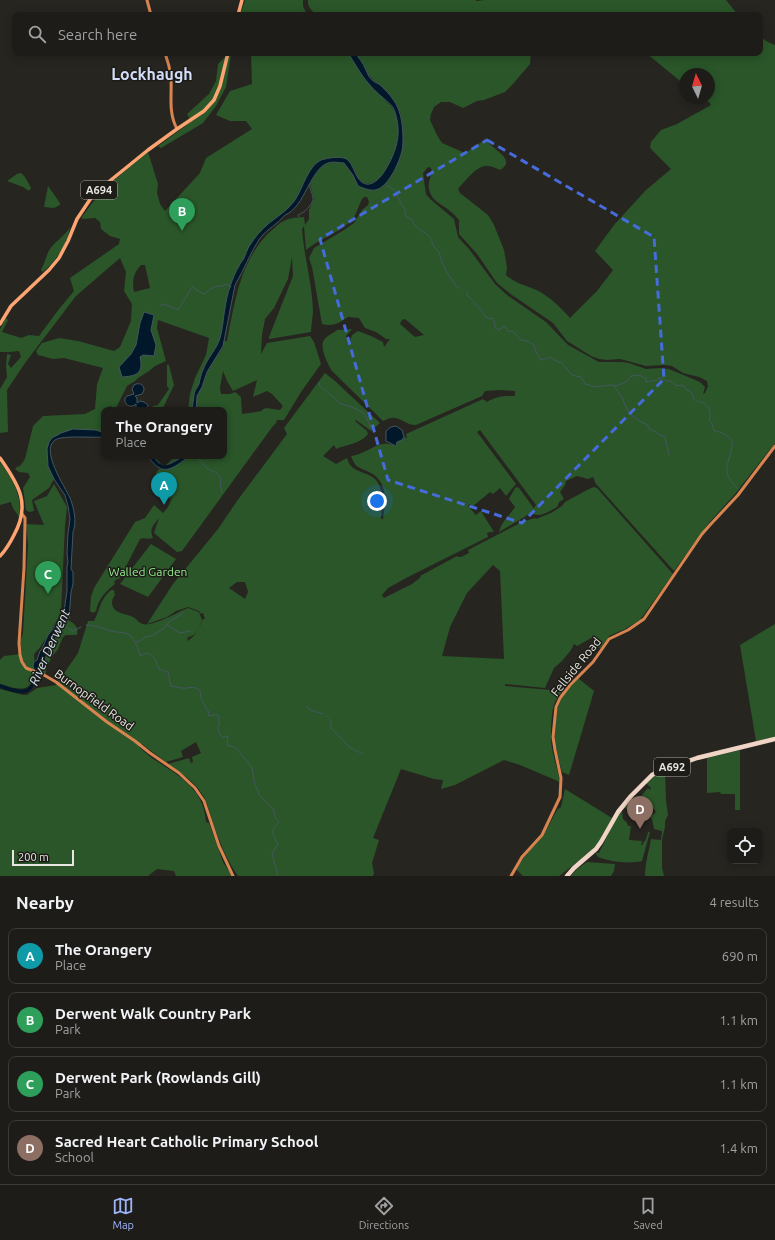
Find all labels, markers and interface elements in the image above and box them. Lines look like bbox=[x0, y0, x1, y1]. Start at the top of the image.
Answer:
search box bbox=[12, 12, 763, 56]
icon: search bbox=[26, 23, 48, 45]
text: Search here bbox=[58, 26, 137, 43]
district label: Lockhaugh bbox=[111, 65, 193, 83]
north arrow bbox=[679, 68, 715, 104]
road number: A694 bbox=[81, 181, 117, 199]
pin: B bbox=[169, 198, 195, 231]
popup bbox=[101, 407, 227, 459]
text: The Orangery bbox=[116, 418, 212, 435]
text: Place bbox=[116, 435, 147, 449]
pin: A bbox=[151, 472, 177, 505]
your location bbox=[367, 491, 387, 511]
pin: C bbox=[35, 561, 61, 594]
park label: Walled Garden bbox=[109, 565, 187, 578]
water label: River Derwent bbox=[26, 606, 72, 687]
street label: Fellside Road bbox=[548, 635, 603, 699]
street label: Burnopfield Road bbox=[52, 667, 136, 733]
road number: A692 bbox=[654, 758, 690, 776]
pin: D bbox=[627, 796, 653, 829]
map controls bbox=[727, 828, 763, 864]
button: locate bbox=[727, 828, 763, 864]
scale bar bbox=[12, 848, 74, 867]
text: 200 m bbox=[18, 851, 49, 863]
text: Nearby bbox=[16, 893, 74, 912]
text: 4 results bbox=[709, 895, 759, 909]
text: The Orangery bbox=[55, 941, 152, 958]
text: A bbox=[25, 949, 35, 963]
text: 690 m bbox=[722, 949, 758, 963]
text: Place bbox=[55, 958, 86, 972]
text: Derwent Walk Country Park bbox=[55, 1005, 251, 1022]
text: B bbox=[26, 1013, 34, 1027]
text: 1.1 km bbox=[719, 1013, 758, 1027]
text: Park bbox=[55, 1022, 81, 1036]
text: Derwent Park (Rowlands Gill) bbox=[55, 1069, 261, 1086]
text: C bbox=[26, 1077, 34, 1091]
text: 1.1 km bbox=[719, 1077, 758, 1091]
text: Park bbox=[55, 1086, 81, 1100]
text: Sacred Heart Catholic Primary School bbox=[55, 1133, 318, 1150]
text: D bbox=[25, 1141, 35, 1155]
text: 1.4 km bbox=[719, 1141, 758, 1155]
text: School bbox=[55, 1150, 94, 1164]
tab: Map bbox=[112, 1195, 134, 1231]
tab: Directions bbox=[359, 1195, 409, 1231]
tab: Saved bbox=[633, 1195, 663, 1231]

